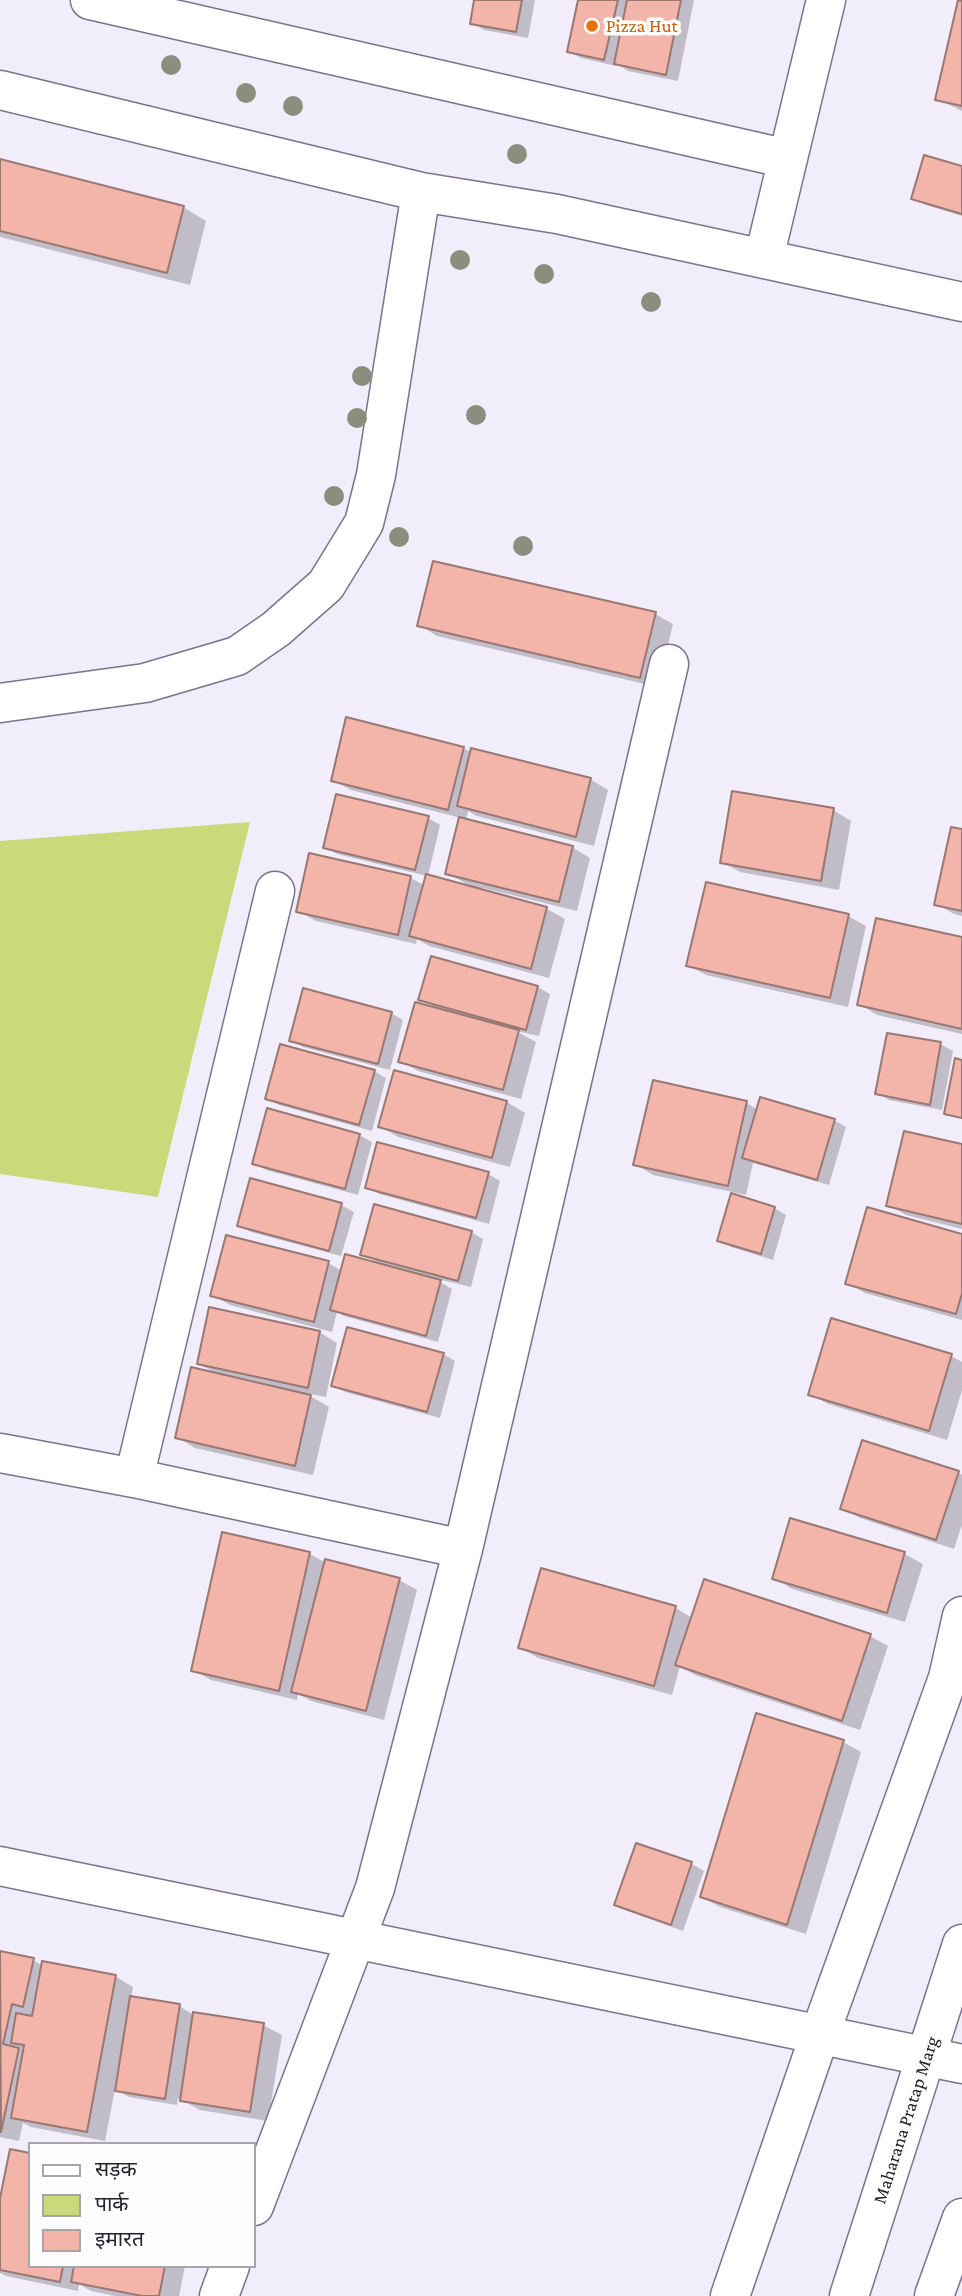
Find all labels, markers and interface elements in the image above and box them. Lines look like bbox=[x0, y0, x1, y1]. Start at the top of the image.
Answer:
place label: Pizza Hut bbox=[606, 15, 678, 37]
marker: Pizza Hut bbox=[584, 18, 600, 34]
street label: Maharana Pratap Marg bbox=[868, 2033, 944, 2207]
legend bbox=[28, 2142, 256, 2268]
text: सड़क bbox=[95, 2157, 137, 2181]
text: पार्क bbox=[95, 2192, 129, 2216]
text: इमारत bbox=[95, 2227, 144, 2251]

